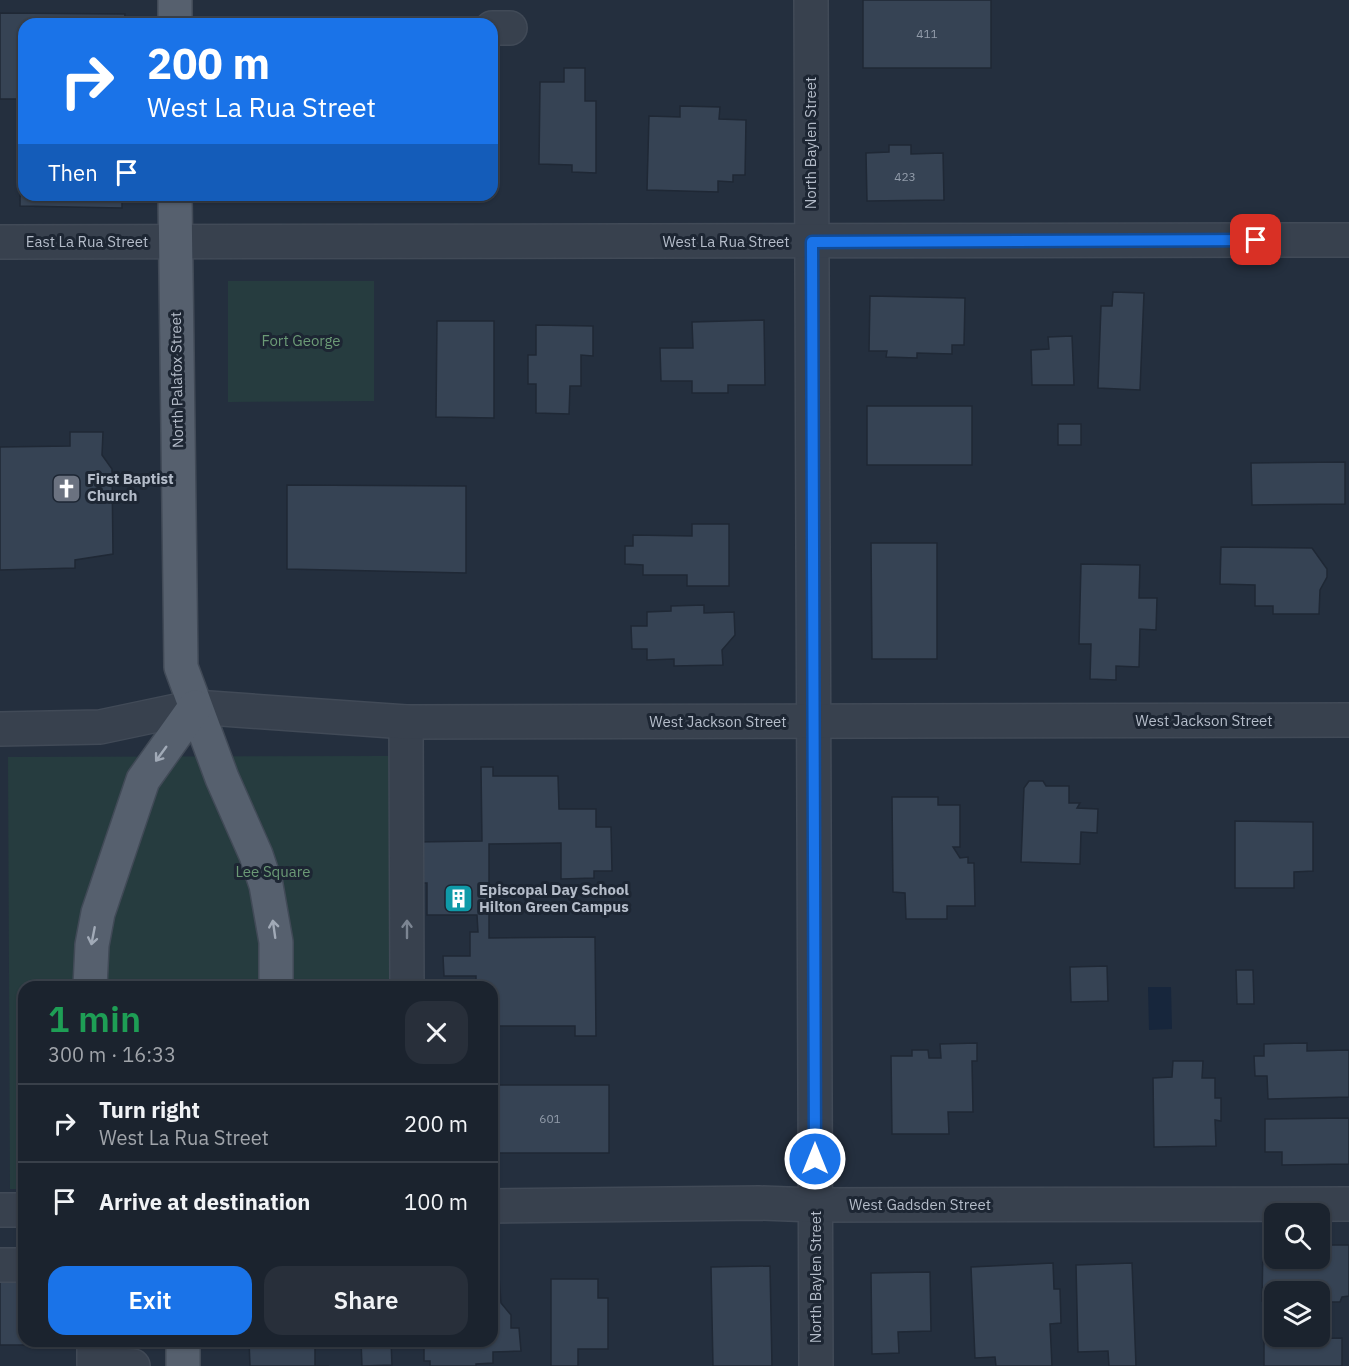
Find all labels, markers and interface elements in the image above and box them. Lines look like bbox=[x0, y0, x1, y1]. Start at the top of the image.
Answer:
house number: 411 bbox=[916, 26, 938, 41]
text: 200 m bbox=[147, 36, 270, 91]
icon: right bbox=[48, 42, 126, 120]
street label: North Baylen Street bbox=[801, 77, 820, 209]
text: West La Rua Street bbox=[147, 89, 376, 124]
icon: arrive bbox=[110, 156, 143, 189]
text: Then bbox=[48, 158, 98, 187]
house number: 423 bbox=[894, 169, 916, 184]
pin bbox=[1230, 214, 1281, 265]
icon: arrive bbox=[1239, 223, 1272, 256]
street label: East La Rua Street bbox=[26, 232, 148, 251]
street label: West La Rua Street bbox=[662, 232, 790, 251]
street label: North Palafox Street bbox=[166, 312, 187, 448]
park label: Fort George bbox=[261, 331, 341, 350]
place label: First Baptist Church bbox=[87, 469, 174, 505]
church icon: First Baptist Church bbox=[50, 472, 82, 504]
street label: West Jackson Street bbox=[1135, 711, 1273, 730]
street label: West Jackson Street bbox=[649, 712, 787, 731]
one-way arrow bbox=[155, 746, 167, 762]
park label: Lee Square bbox=[236, 862, 311, 881]
place label: Episcopal Day School Hilton Green Campus bbox=[479, 880, 629, 916]
building icon: Episcopal Day School Hilton Green Campus bbox=[442, 883, 474, 915]
one-way arrow bbox=[269, 919, 280, 939]
one-way arrow bbox=[401, 919, 413, 939]
one-way arrow bbox=[88, 925, 99, 945]
text: 1 min bbox=[48, 995, 141, 1042]
button: close bbox=[405, 1001, 468, 1064]
text: 300 m · 16:33 bbox=[48, 1041, 176, 1068]
text: Turn right bbox=[99, 1095, 200, 1124]
icon: right bbox=[48, 1107, 81, 1140]
text: 200 m bbox=[404, 1109, 468, 1138]
house number: 601 bbox=[539, 1111, 561, 1126]
text: West La Rua Street bbox=[99, 1124, 269, 1151]
position arrow bbox=[783, 1127, 847, 1191]
icon: arrive bbox=[48, 1185, 81, 1218]
text: Arrive at destination bbox=[99, 1187, 310, 1216]
text: 100 m bbox=[404, 1187, 468, 1216]
street label: West Gadsden Street bbox=[849, 1195, 991, 1214]
map controls bbox=[1264, 1203, 1330, 1347]
button: search bbox=[1264, 1203, 1330, 1269]
street label: North Baylen Street bbox=[806, 1211, 825, 1343]
button: Exit bbox=[48, 1266, 252, 1335]
button: Share bbox=[264, 1266, 468, 1335]
button: layers bbox=[1264, 1281, 1330, 1347]

